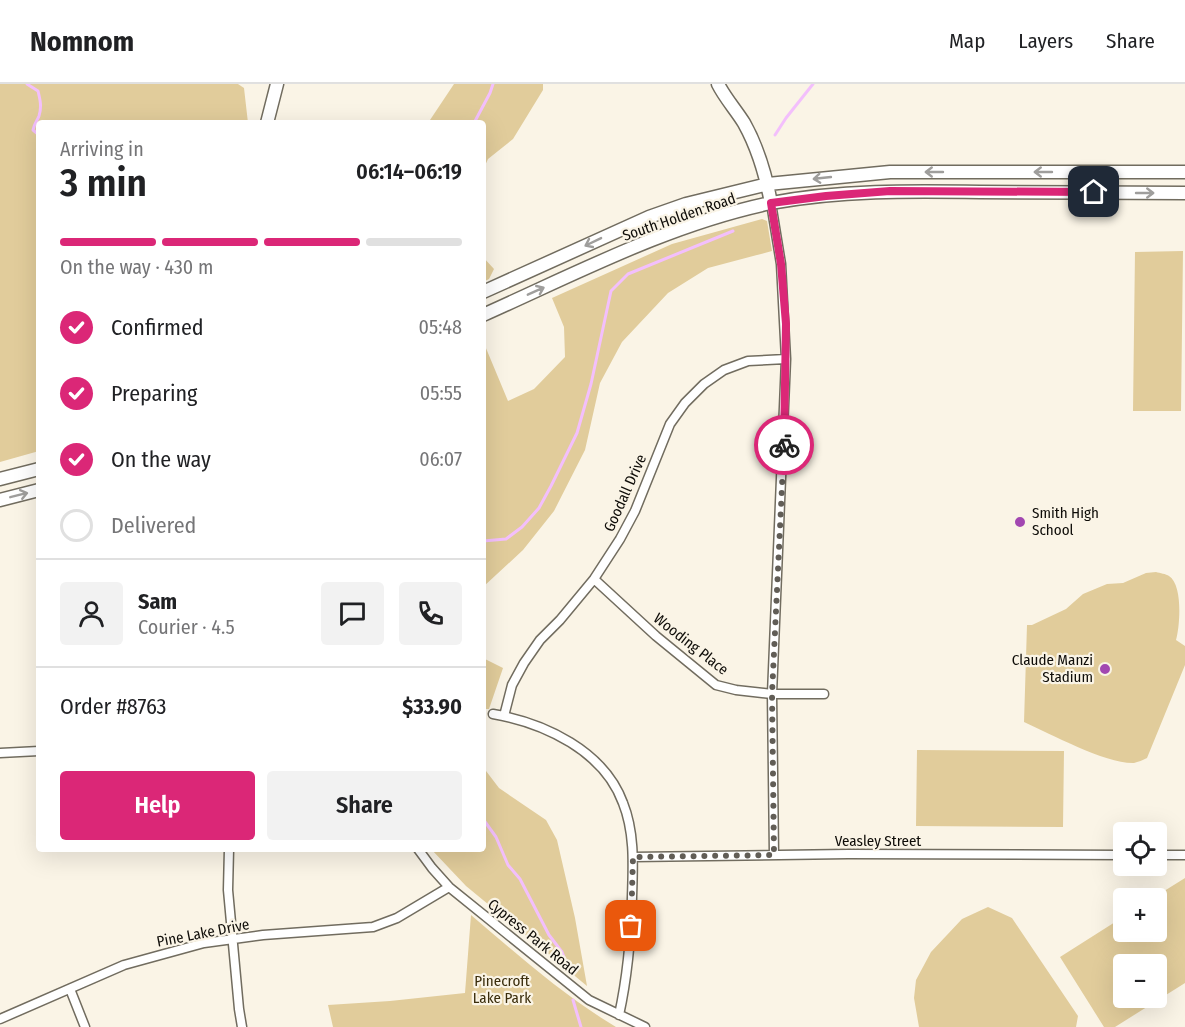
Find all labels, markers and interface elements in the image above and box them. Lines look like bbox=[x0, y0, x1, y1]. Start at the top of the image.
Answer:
text: Nomnom bbox=[30, 25, 134, 58]
text: Map bbox=[949, 28, 985, 54]
text: Layers bbox=[1018, 28, 1073, 54]
text: Share bbox=[1106, 28, 1155, 54]
text: Arriving in bbox=[60, 137, 144, 161]
text: 06:14–06:19 bbox=[356, 158, 462, 185]
text: 3 min bbox=[60, 160, 147, 206]
one-way arrow bbox=[924, 166, 944, 178]
one-way arrow bbox=[1033, 166, 1053, 178]
pin bbox=[1068, 166, 1119, 217]
one-way arrow bbox=[812, 173, 832, 184]
icon: home bbox=[1077, 175, 1110, 208]
one-way arrow bbox=[1135, 187, 1155, 199]
street label: South Holden Road bbox=[620, 189, 738, 245]
one-way arrow bbox=[584, 236, 602, 248]
text: On the way · 430 m bbox=[60, 255, 213, 279]
one-way arrow bbox=[527, 285, 545, 296]
icon: check bbox=[60, 311, 93, 344]
text: Confirmed bbox=[111, 314, 204, 341]
text: 05:48 bbox=[419, 315, 462, 339]
icon: check bbox=[60, 377, 93, 410]
text: Preparing bbox=[111, 380, 197, 407]
text: 05:55 bbox=[420, 381, 462, 405]
courier bbox=[754, 415, 814, 475]
icon: bike bbox=[768, 429, 801, 462]
icon: check bbox=[60, 443, 93, 476]
text: On the way bbox=[111, 446, 211, 473]
text: 06:07 bbox=[419, 447, 462, 471]
street label: Goodall Drive bbox=[600, 452, 650, 534]
one-way arrow bbox=[10, 488, 29, 500]
place label: Smith High School bbox=[1032, 504, 1099, 539]
text: Delivered bbox=[111, 512, 196, 539]
marker: Smith High School bbox=[1013, 515, 1027, 529]
button: person bbox=[60, 582, 123, 645]
button: chat bbox=[321, 582, 384, 645]
button: phone bbox=[399, 582, 462, 645]
text: Sam bbox=[138, 588, 177, 615]
street label: Wooding Place bbox=[650, 609, 732, 679]
text: Courier · 4.5 bbox=[138, 615, 235, 639]
place label: Claude Manzi Stadium bbox=[1012, 651, 1093, 686]
marker: Claude Manzi Stadium bbox=[1098, 662, 1112, 676]
text: Order #8763 bbox=[60, 693, 167, 720]
text: $33.90 bbox=[402, 693, 462, 720]
button: Help bbox=[60, 771, 255, 840]
button: Share bbox=[267, 771, 462, 840]
map controls bbox=[1113, 822, 1167, 1008]
button: locate bbox=[1113, 822, 1167, 876]
street label: Veasley Street bbox=[835, 832, 921, 850]
button: + bbox=[1113, 888, 1167, 942]
street label: Cypress Park Road bbox=[484, 895, 582, 979]
pin bbox=[605, 900, 656, 951]
icon: bag bbox=[614, 909, 647, 942]
street label: Pine Lake Drive bbox=[155, 915, 251, 951]
button: − bbox=[1113, 954, 1167, 1008]
park label: Pinecroft Lake Park bbox=[473, 972, 531, 1007]

